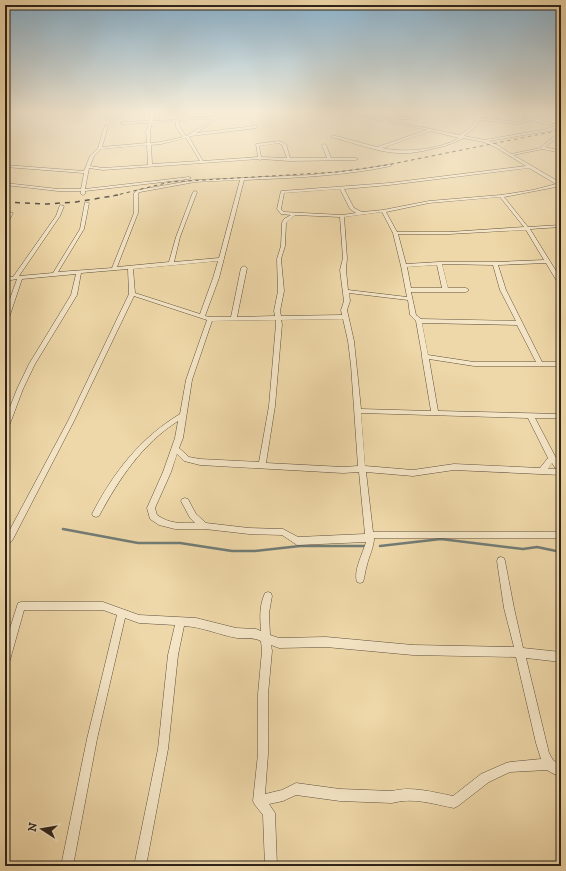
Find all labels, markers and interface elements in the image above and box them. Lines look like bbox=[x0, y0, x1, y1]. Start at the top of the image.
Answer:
north arrow bbox=[22, 809, 62, 849]
text: N bbox=[25, 821, 41, 833]

